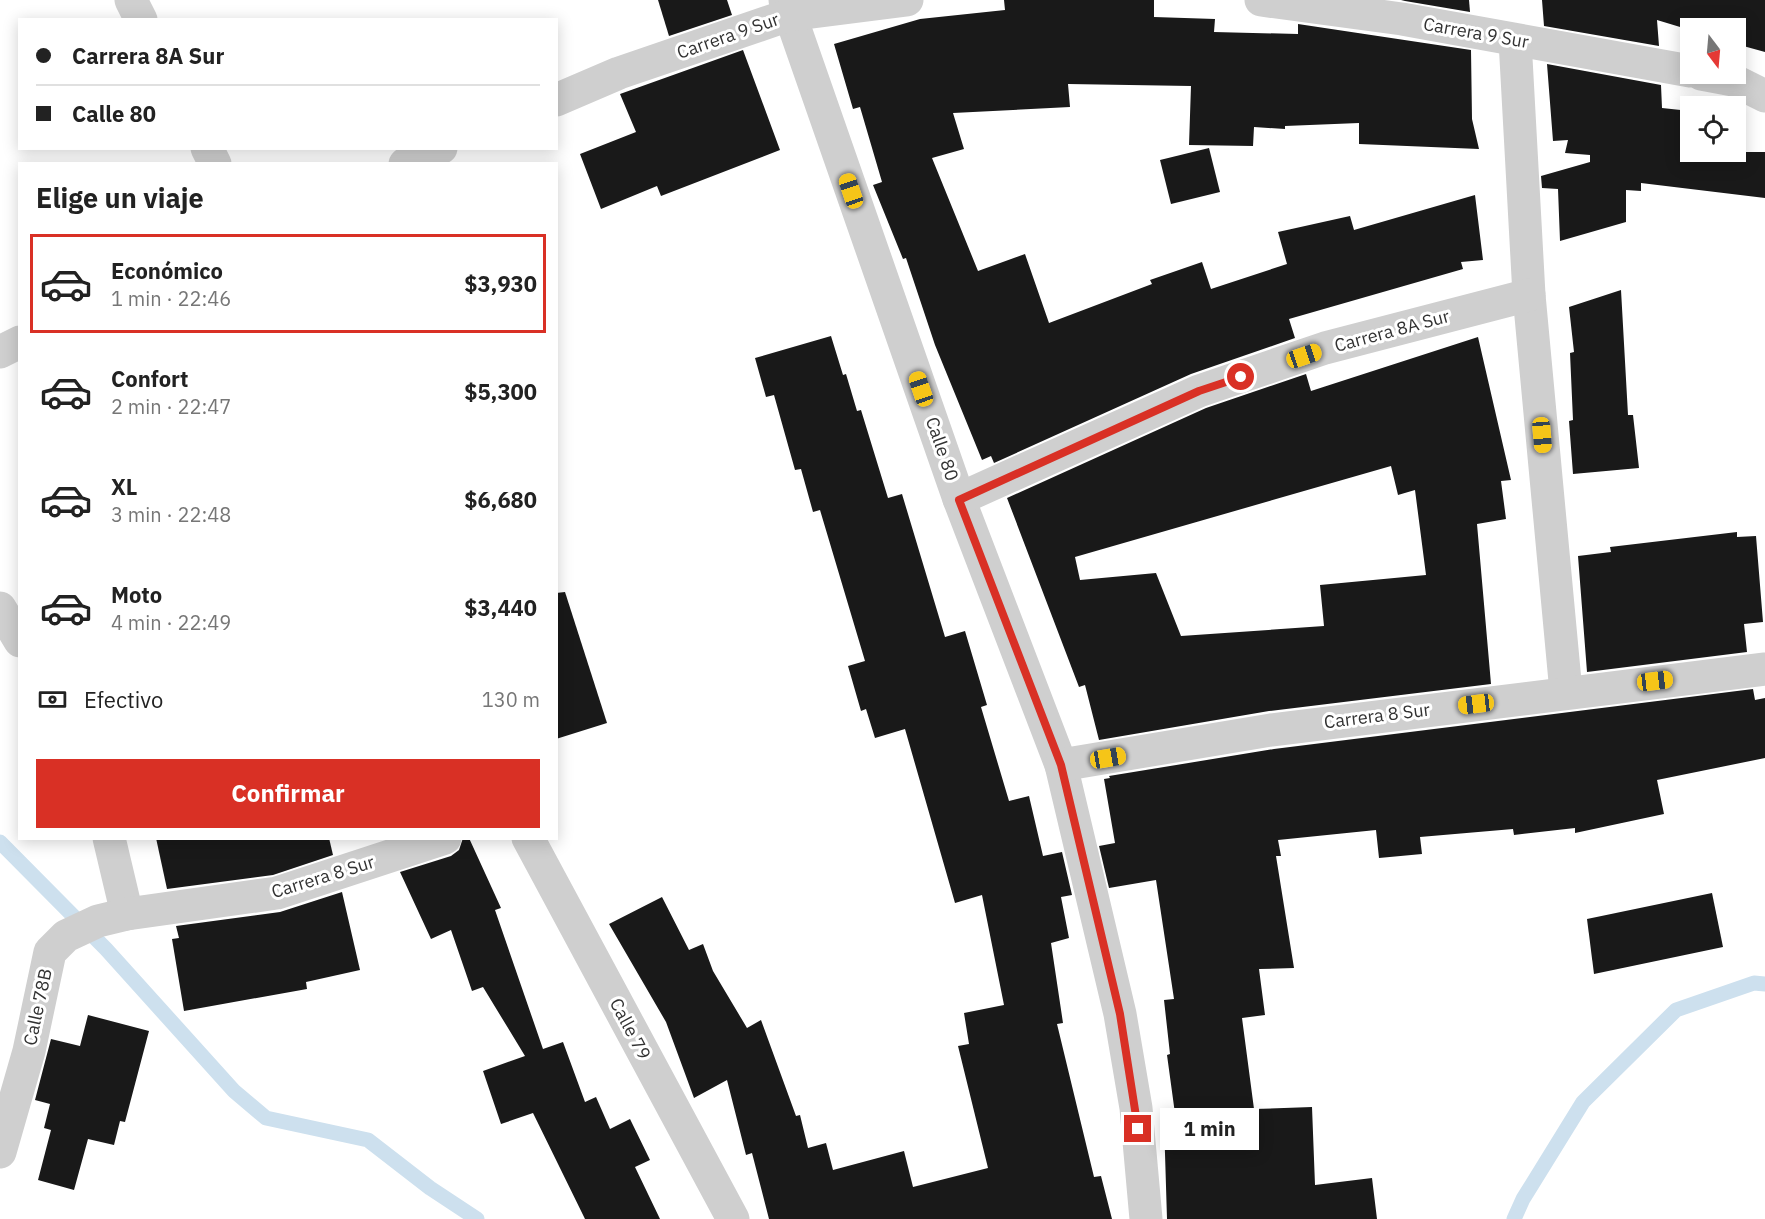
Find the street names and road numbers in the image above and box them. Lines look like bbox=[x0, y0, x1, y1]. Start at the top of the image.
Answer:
street label: Carrera 9 Sur bbox=[674, 7, 782, 64]
street label: Carrera 9 Sur bbox=[1422, 12, 1531, 53]
street label: Carrera 8A Sur bbox=[1332, 304, 1452, 357]
street label: Calle 80 bbox=[921, 414, 964, 484]
street label: Carrera 8 Sur bbox=[1323, 698, 1432, 733]
street label: Carrera 8 Sur bbox=[269, 850, 378, 903]
street label: Calle 78B bbox=[18, 966, 57, 1047]
street label: Calle 79 bbox=[605, 994, 656, 1063]

